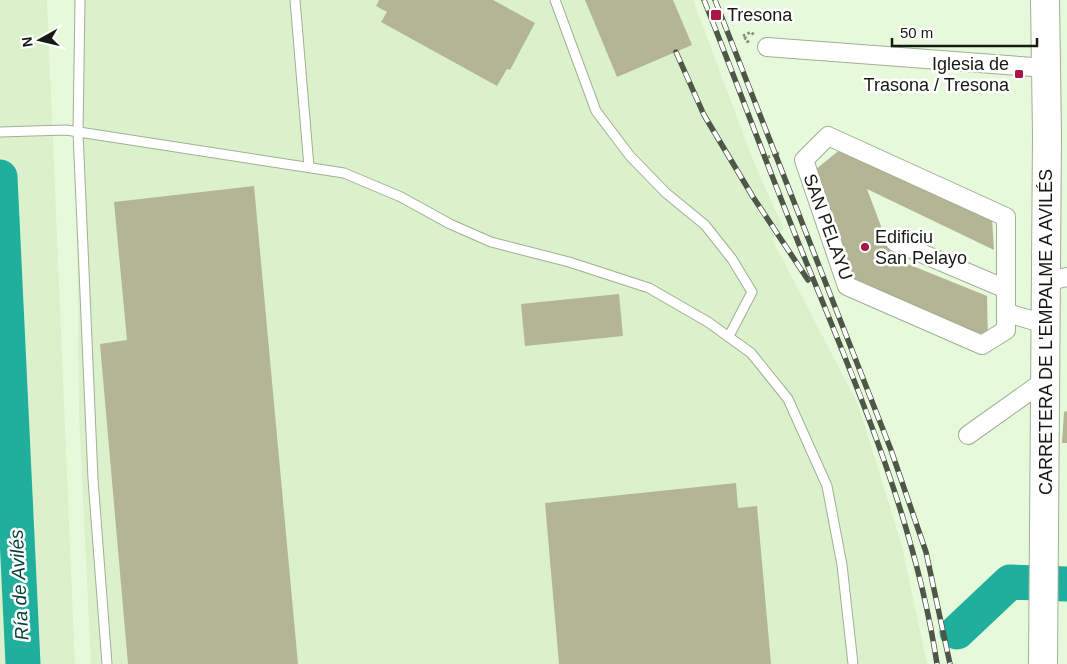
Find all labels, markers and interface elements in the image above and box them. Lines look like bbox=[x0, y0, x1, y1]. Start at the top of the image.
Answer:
place label: Tresona bbox=[727, 5, 793, 25]
marker: Tresona bbox=[709, 8, 723, 22]
north arrow bbox=[15, 15, 65, 65]
scale bar bbox=[892, 15, 1037, 47]
text: 50 m bbox=[900, 24, 933, 41]
text: N bbox=[18, 36, 36, 48]
place label: Iglesia de Trasona / Tresona bbox=[864, 54, 1010, 95]
marker: Iglesia de Trasona / Tresona bbox=[1013, 68, 1025, 80]
street label: CARRETERA DE L'EMPALME A AVILÉS bbox=[1036, 169, 1056, 495]
street label: SAN PELAYU bbox=[799, 171, 857, 283]
place label: Edificiu San Pelayo bbox=[875, 227, 967, 268]
marker: Edificiu San Pelayo bbox=[859, 241, 871, 253]
water label: Ría de Avilés bbox=[6, 529, 32, 641]

